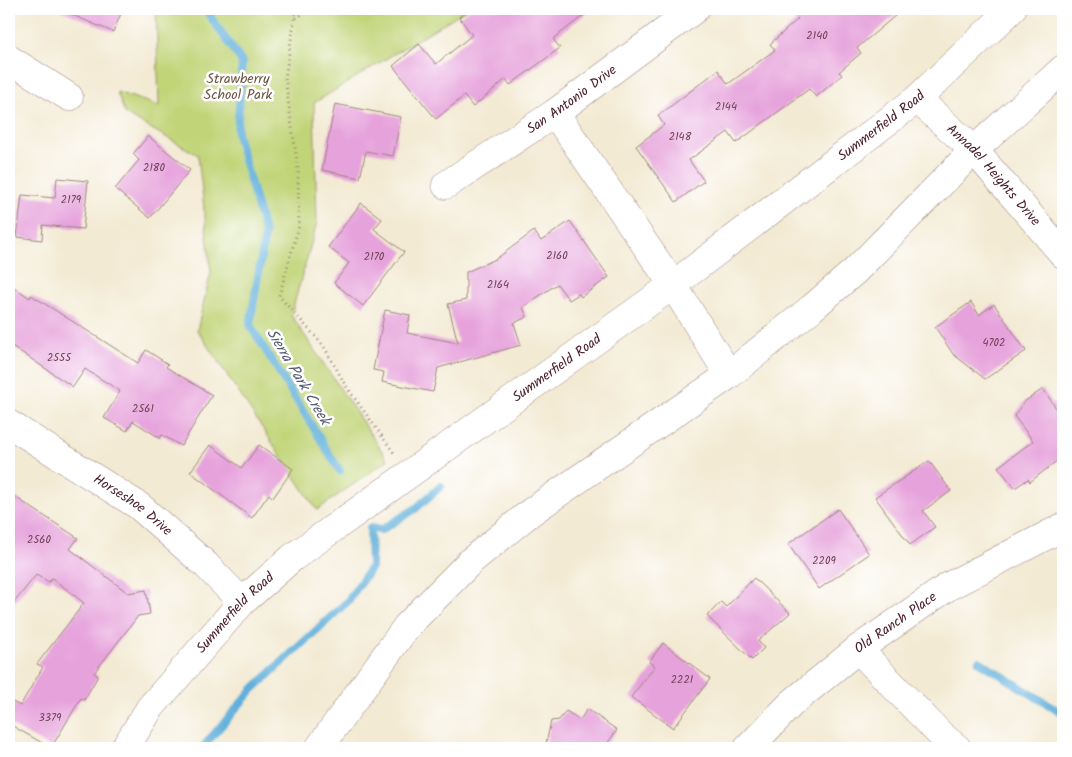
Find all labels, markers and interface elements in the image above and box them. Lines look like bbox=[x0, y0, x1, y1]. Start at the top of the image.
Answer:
house number: 2140 bbox=[806, 27, 828, 45]
street label: San Antonio Drive bbox=[522, 59, 622, 140]
park label: Strawberry School Park bbox=[204, 68, 273, 106]
street label: Summerfield Road bbox=[833, 85, 931, 167]
house number: 2144 bbox=[715, 98, 737, 116]
street label: Annadel Heights Drive bbox=[941, 119, 1046, 232]
house number: 2148 bbox=[669, 128, 692, 146]
house number: 2180 bbox=[143, 159, 165, 177]
house number: 2179 bbox=[61, 191, 82, 209]
house number: 2160 bbox=[546, 247, 568, 265]
house number: 2170 bbox=[364, 248, 385, 266]
house number: 2164 bbox=[487, 276, 509, 294]
water label: Sierra Park Creek bbox=[260, 324, 337, 432]
street label: Summerfield Road bbox=[508, 328, 607, 408]
house number: 4702 bbox=[982, 334, 1006, 352]
house number: 2555 bbox=[47, 349, 72, 367]
house number: 2561 bbox=[132, 400, 154, 418]
street label: Horseshoe Drive bbox=[89, 469, 178, 542]
house number: 2560 bbox=[27, 531, 51, 549]
house number: 2209 bbox=[812, 552, 836, 570]
street label: Summerfield Road bbox=[191, 567, 280, 658]
street label: Old Ranch Place bbox=[850, 586, 942, 659]
house number: 2221 bbox=[671, 671, 693, 689]
house number: 3379 bbox=[38, 709, 62, 727]

